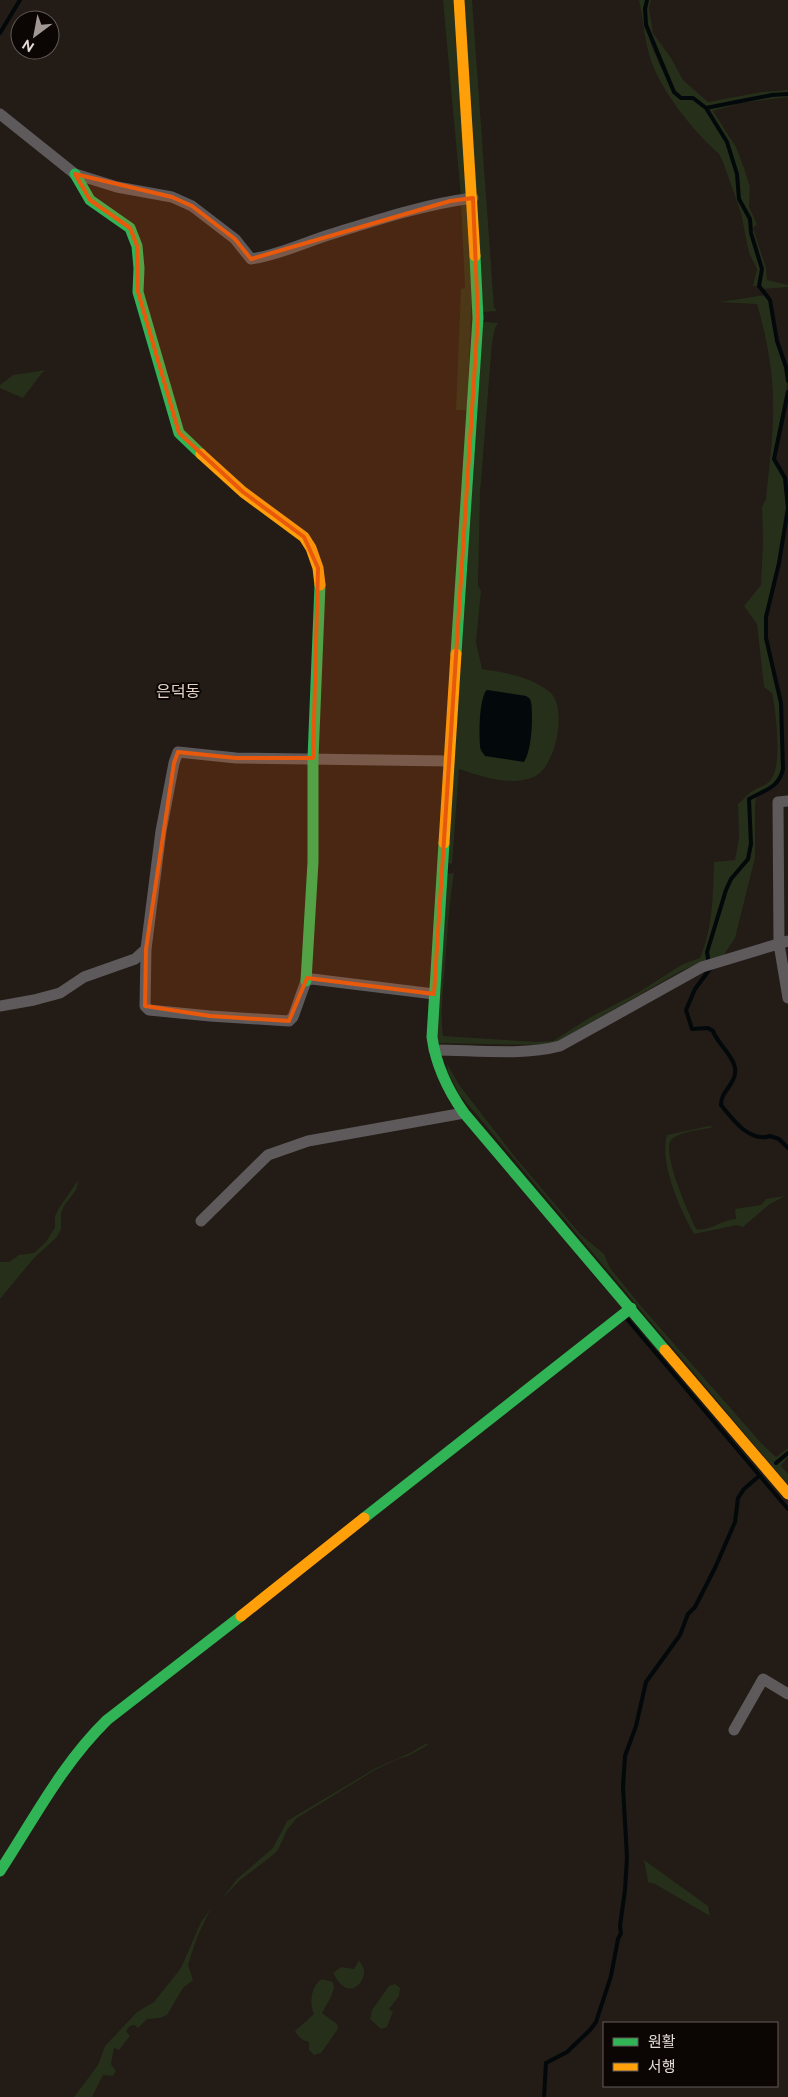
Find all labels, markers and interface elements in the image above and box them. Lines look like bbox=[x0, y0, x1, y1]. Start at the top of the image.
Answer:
north arrow bbox=[10, 10, 60, 60]
text: N bbox=[19, 36, 37, 56]
district label: 은덕동 bbox=[156, 682, 200, 701]
legend bbox=[603, 2022, 778, 2087]
text: 원활 bbox=[648, 2033, 676, 2051]
text: 서행 bbox=[648, 2058, 676, 2076]

